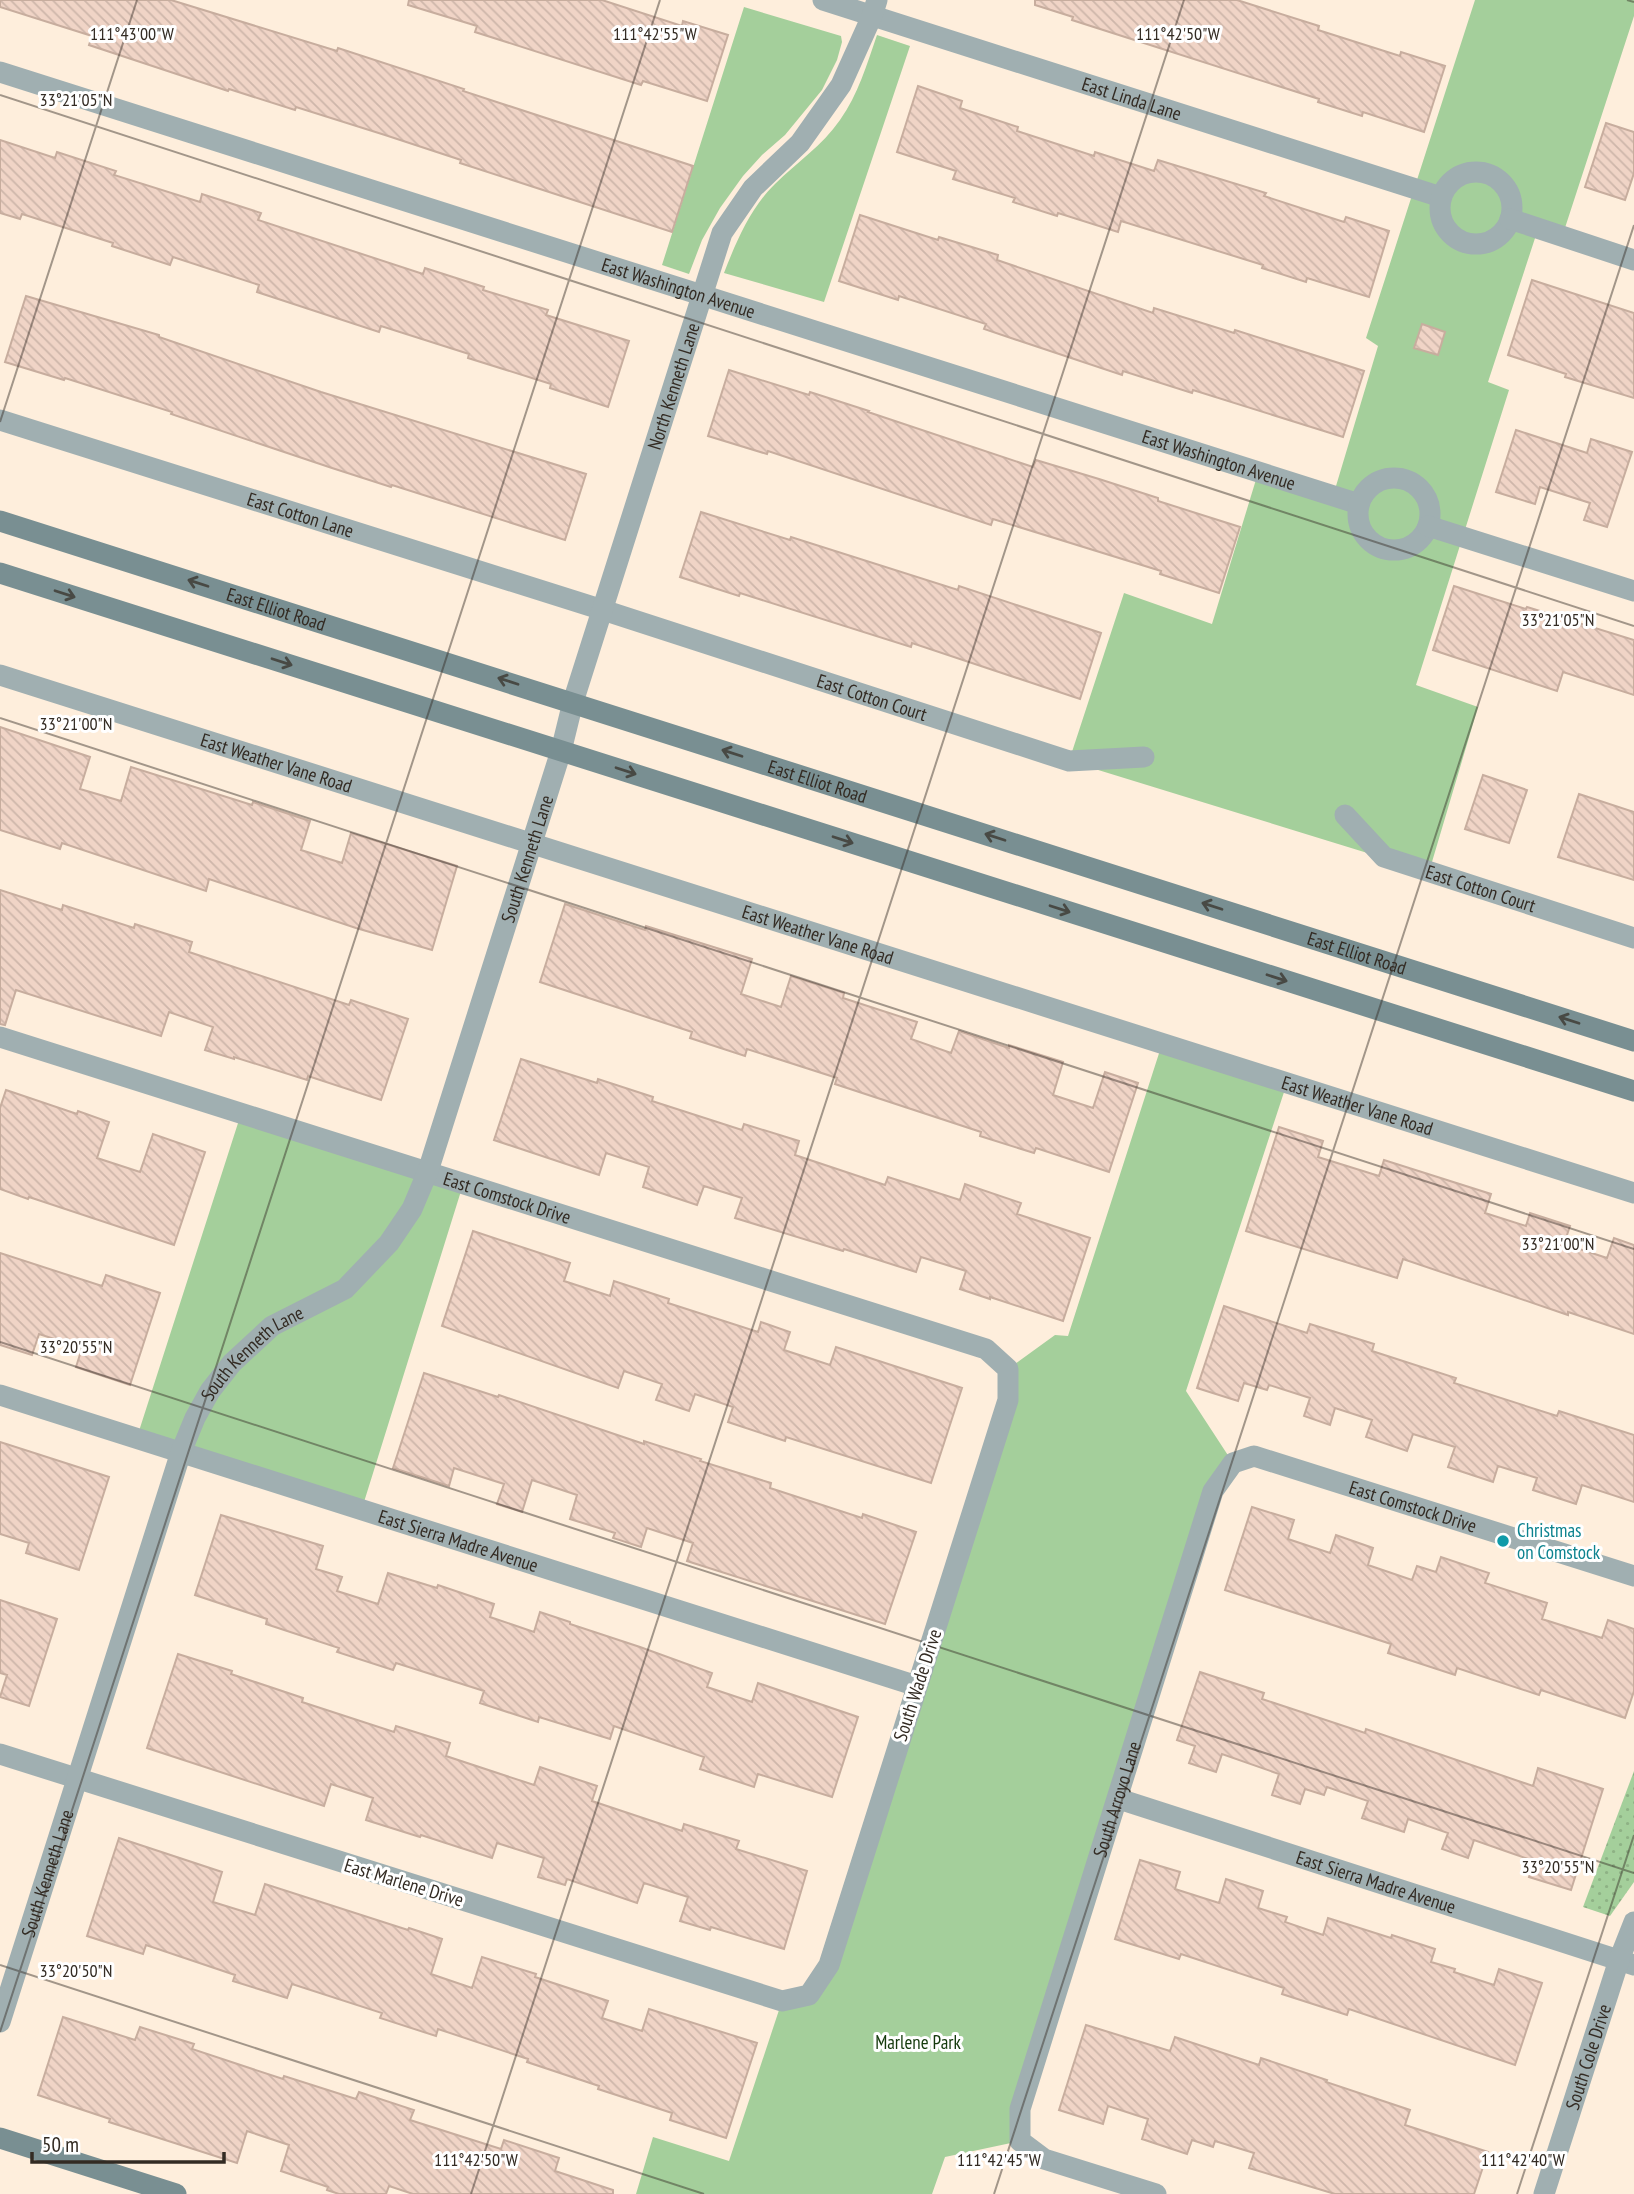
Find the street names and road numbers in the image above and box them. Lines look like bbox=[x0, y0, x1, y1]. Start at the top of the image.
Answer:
street label: East Linda Lane bbox=[1079, 71, 1185, 126]
street label: East Washington Avenue bbox=[599, 252, 758, 323]
street label: North Kenneth Lane bbox=[642, 320, 705, 453]
street label: East Washington Avenue bbox=[1139, 424, 1299, 495]
street label: East Cotton Lane bbox=[244, 487, 357, 543]
street label: East Elliot Road bbox=[224, 582, 329, 636]
street label: East Cotton Court bbox=[814, 668, 931, 726]
street label: East Weather Vane Road bbox=[198, 727, 355, 798]
street label: East Elliot Road bbox=[765, 754, 870, 808]
street label: South Kenneth Lane bbox=[495, 792, 558, 926]
street label: East Cotton Court bbox=[1423, 859, 1540, 918]
street label: East Weather Vane Road bbox=[739, 899, 896, 969]
street label: East Elliot Road bbox=[1304, 926, 1409, 980]
street label: East Weather Vane Road bbox=[1279, 1070, 1436, 1141]
street label: East Comstock Drive bbox=[441, 1166, 574, 1229]
street label: South Kenneth Lane bbox=[195, 1300, 307, 1405]
street label: East Comstock Drive bbox=[1346, 1475, 1480, 1538]
street label: East Sierra Madre Avenue bbox=[376, 1504, 541, 1577]
street label: South Wade Drive bbox=[888, 1626, 946, 1744]
street label: South Arroyo Lane bbox=[1087, 1738, 1146, 1860]
street label: South Kenneth Lane bbox=[16, 1806, 79, 1940]
street label: East Sierra Madre Avenue bbox=[1293, 1845, 1459, 1919]
street label: East Marlene Drive bbox=[342, 1852, 467, 1912]
street label: South Cole Drive bbox=[1560, 2001, 1616, 2113]

